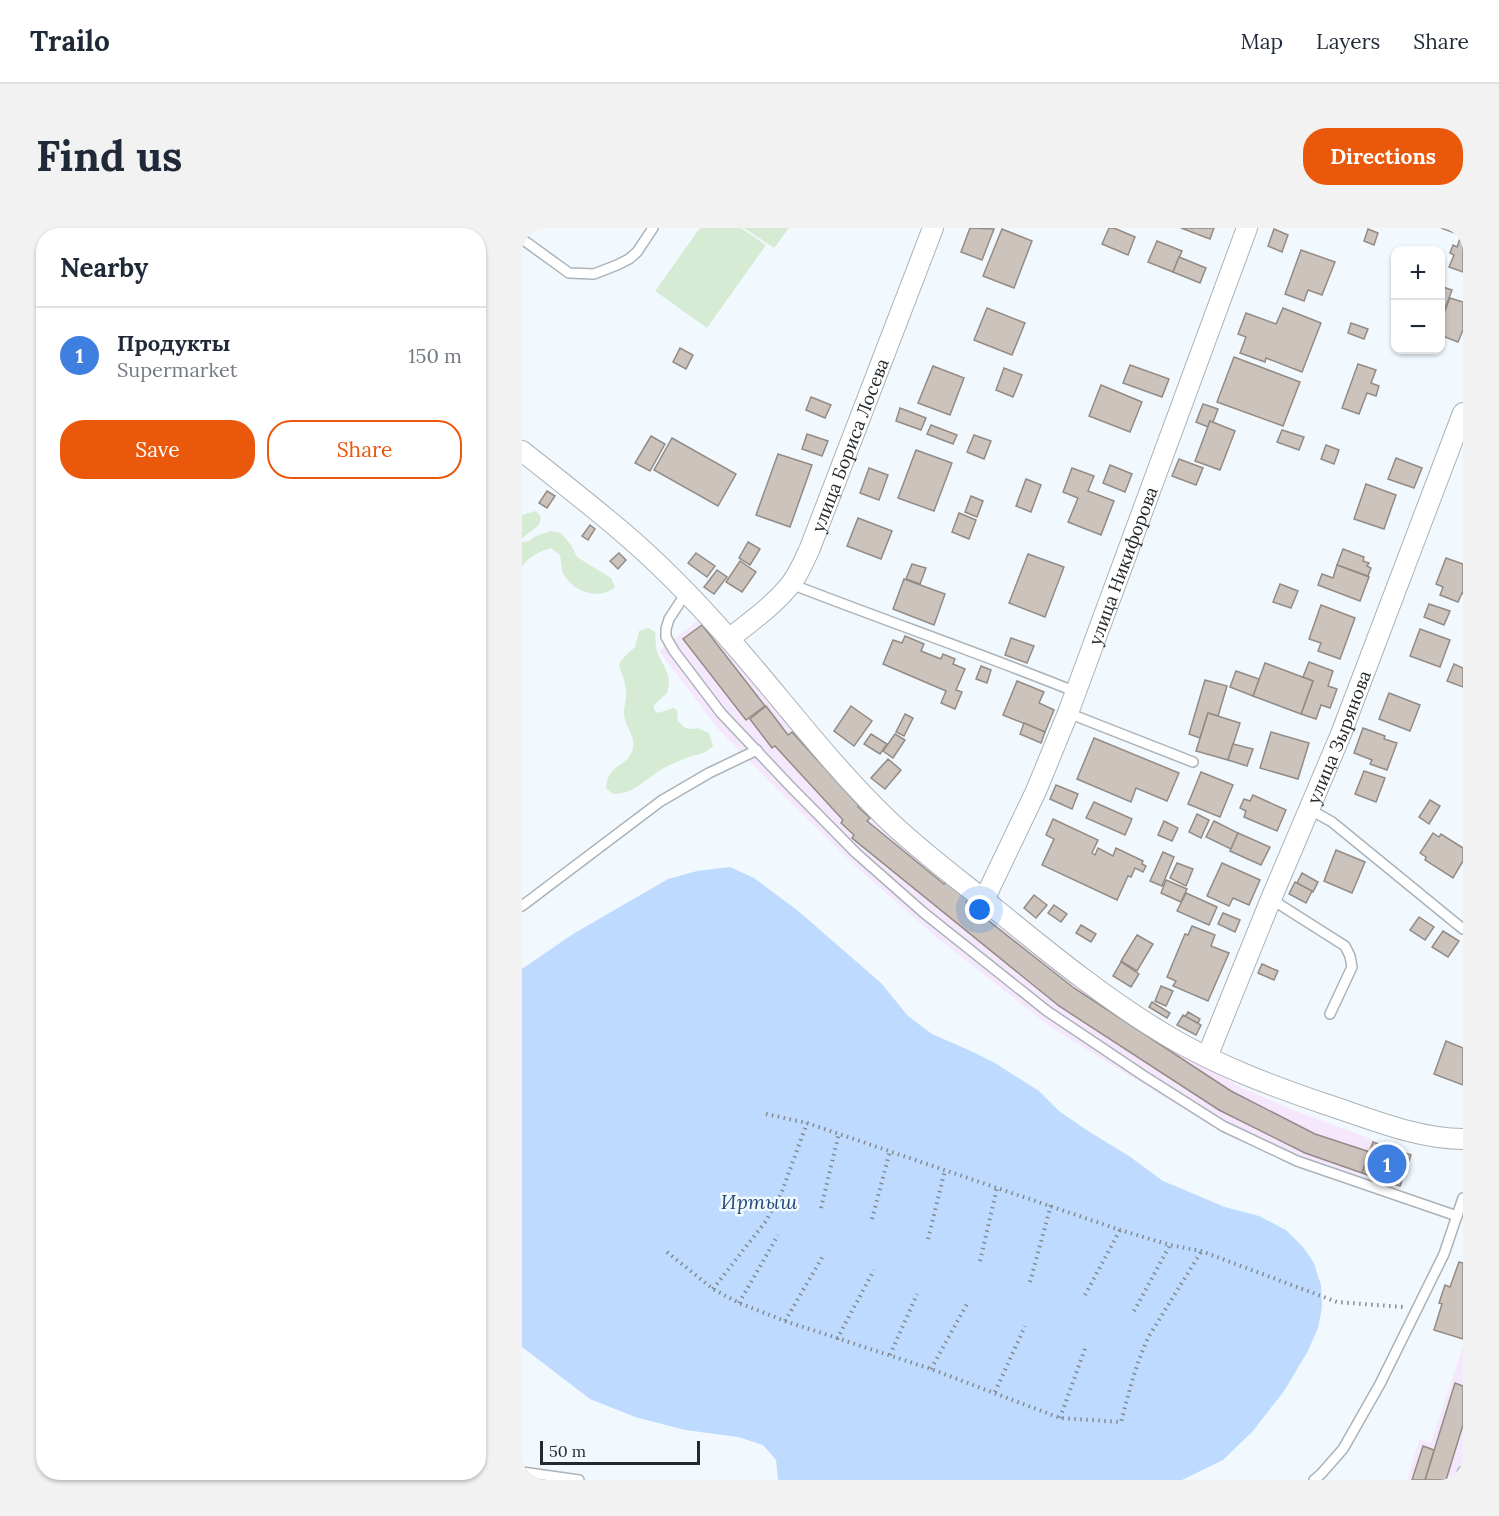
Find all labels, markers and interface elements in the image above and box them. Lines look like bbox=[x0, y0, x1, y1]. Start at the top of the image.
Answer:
text: Trailo bbox=[30, 23, 110, 59]
text: Map bbox=[1240, 28, 1283, 55]
text: Layers bbox=[1316, 28, 1380, 55]
text: Share bbox=[1413, 28, 1469, 55]
button: Directions bbox=[1303, 128, 1463, 185]
text: Find us bbox=[36, 129, 182, 183]
map controls bbox=[1391, 246, 1445, 354]
button: + bbox=[1391, 246, 1445, 300]
text: Nearby bbox=[60, 251, 148, 284]
button: − bbox=[1391, 300, 1445, 354]
text: Продукты bbox=[117, 329, 230, 357]
text: 1 bbox=[75, 343, 84, 368]
text: 150 m bbox=[408, 343, 462, 368]
street label: улица Бориса Лосева bbox=[806, 355, 893, 535]
text: Supermarket bbox=[117, 357, 237, 382]
button: Save bbox=[60, 420, 255, 479]
button: Share bbox=[267, 420, 462, 479]
street label: улица Никифорова bbox=[1083, 483, 1162, 648]
street label: улица Зырянова bbox=[1301, 667, 1376, 807]
your location bbox=[965, 895, 994, 924]
pin: 1 bbox=[1368, 1142, 1406, 1186]
water label: Иртыш bbox=[721, 1189, 798, 1214]
scale bar bbox=[540, 1438, 700, 1466]
text: 50 m bbox=[549, 1441, 586, 1461]

